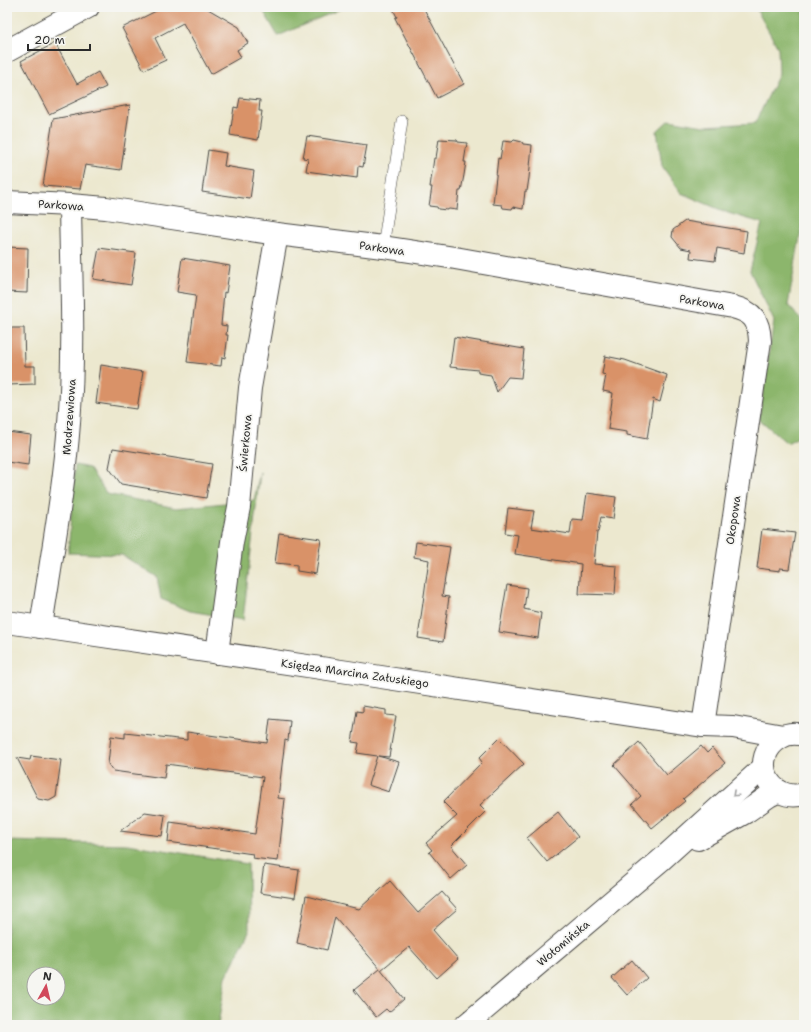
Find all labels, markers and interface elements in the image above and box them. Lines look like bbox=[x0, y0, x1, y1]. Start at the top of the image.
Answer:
scale bar bbox=[28, 26, 90, 52]
text: 20 m bbox=[34, 32, 65, 48]
street label: Parkowa bbox=[38, 196, 84, 215]
street label: Parkowa bbox=[358, 238, 406, 259]
street label: Parkowa bbox=[678, 291, 726, 314]
street label: Modrzewiowa bbox=[59, 378, 80, 456]
street label: Świerkowa bbox=[235, 414, 255, 472]
street label: Okopowa bbox=[723, 494, 744, 546]
street label: Księdza Marcina Załuskiego bbox=[280, 656, 430, 691]
one-way arrow bbox=[733, 789, 740, 796]
street label: Wołomińska bbox=[534, 917, 593, 970]
north arrow bbox=[26, 966, 66, 1006]
text: N bbox=[42, 969, 53, 985]

